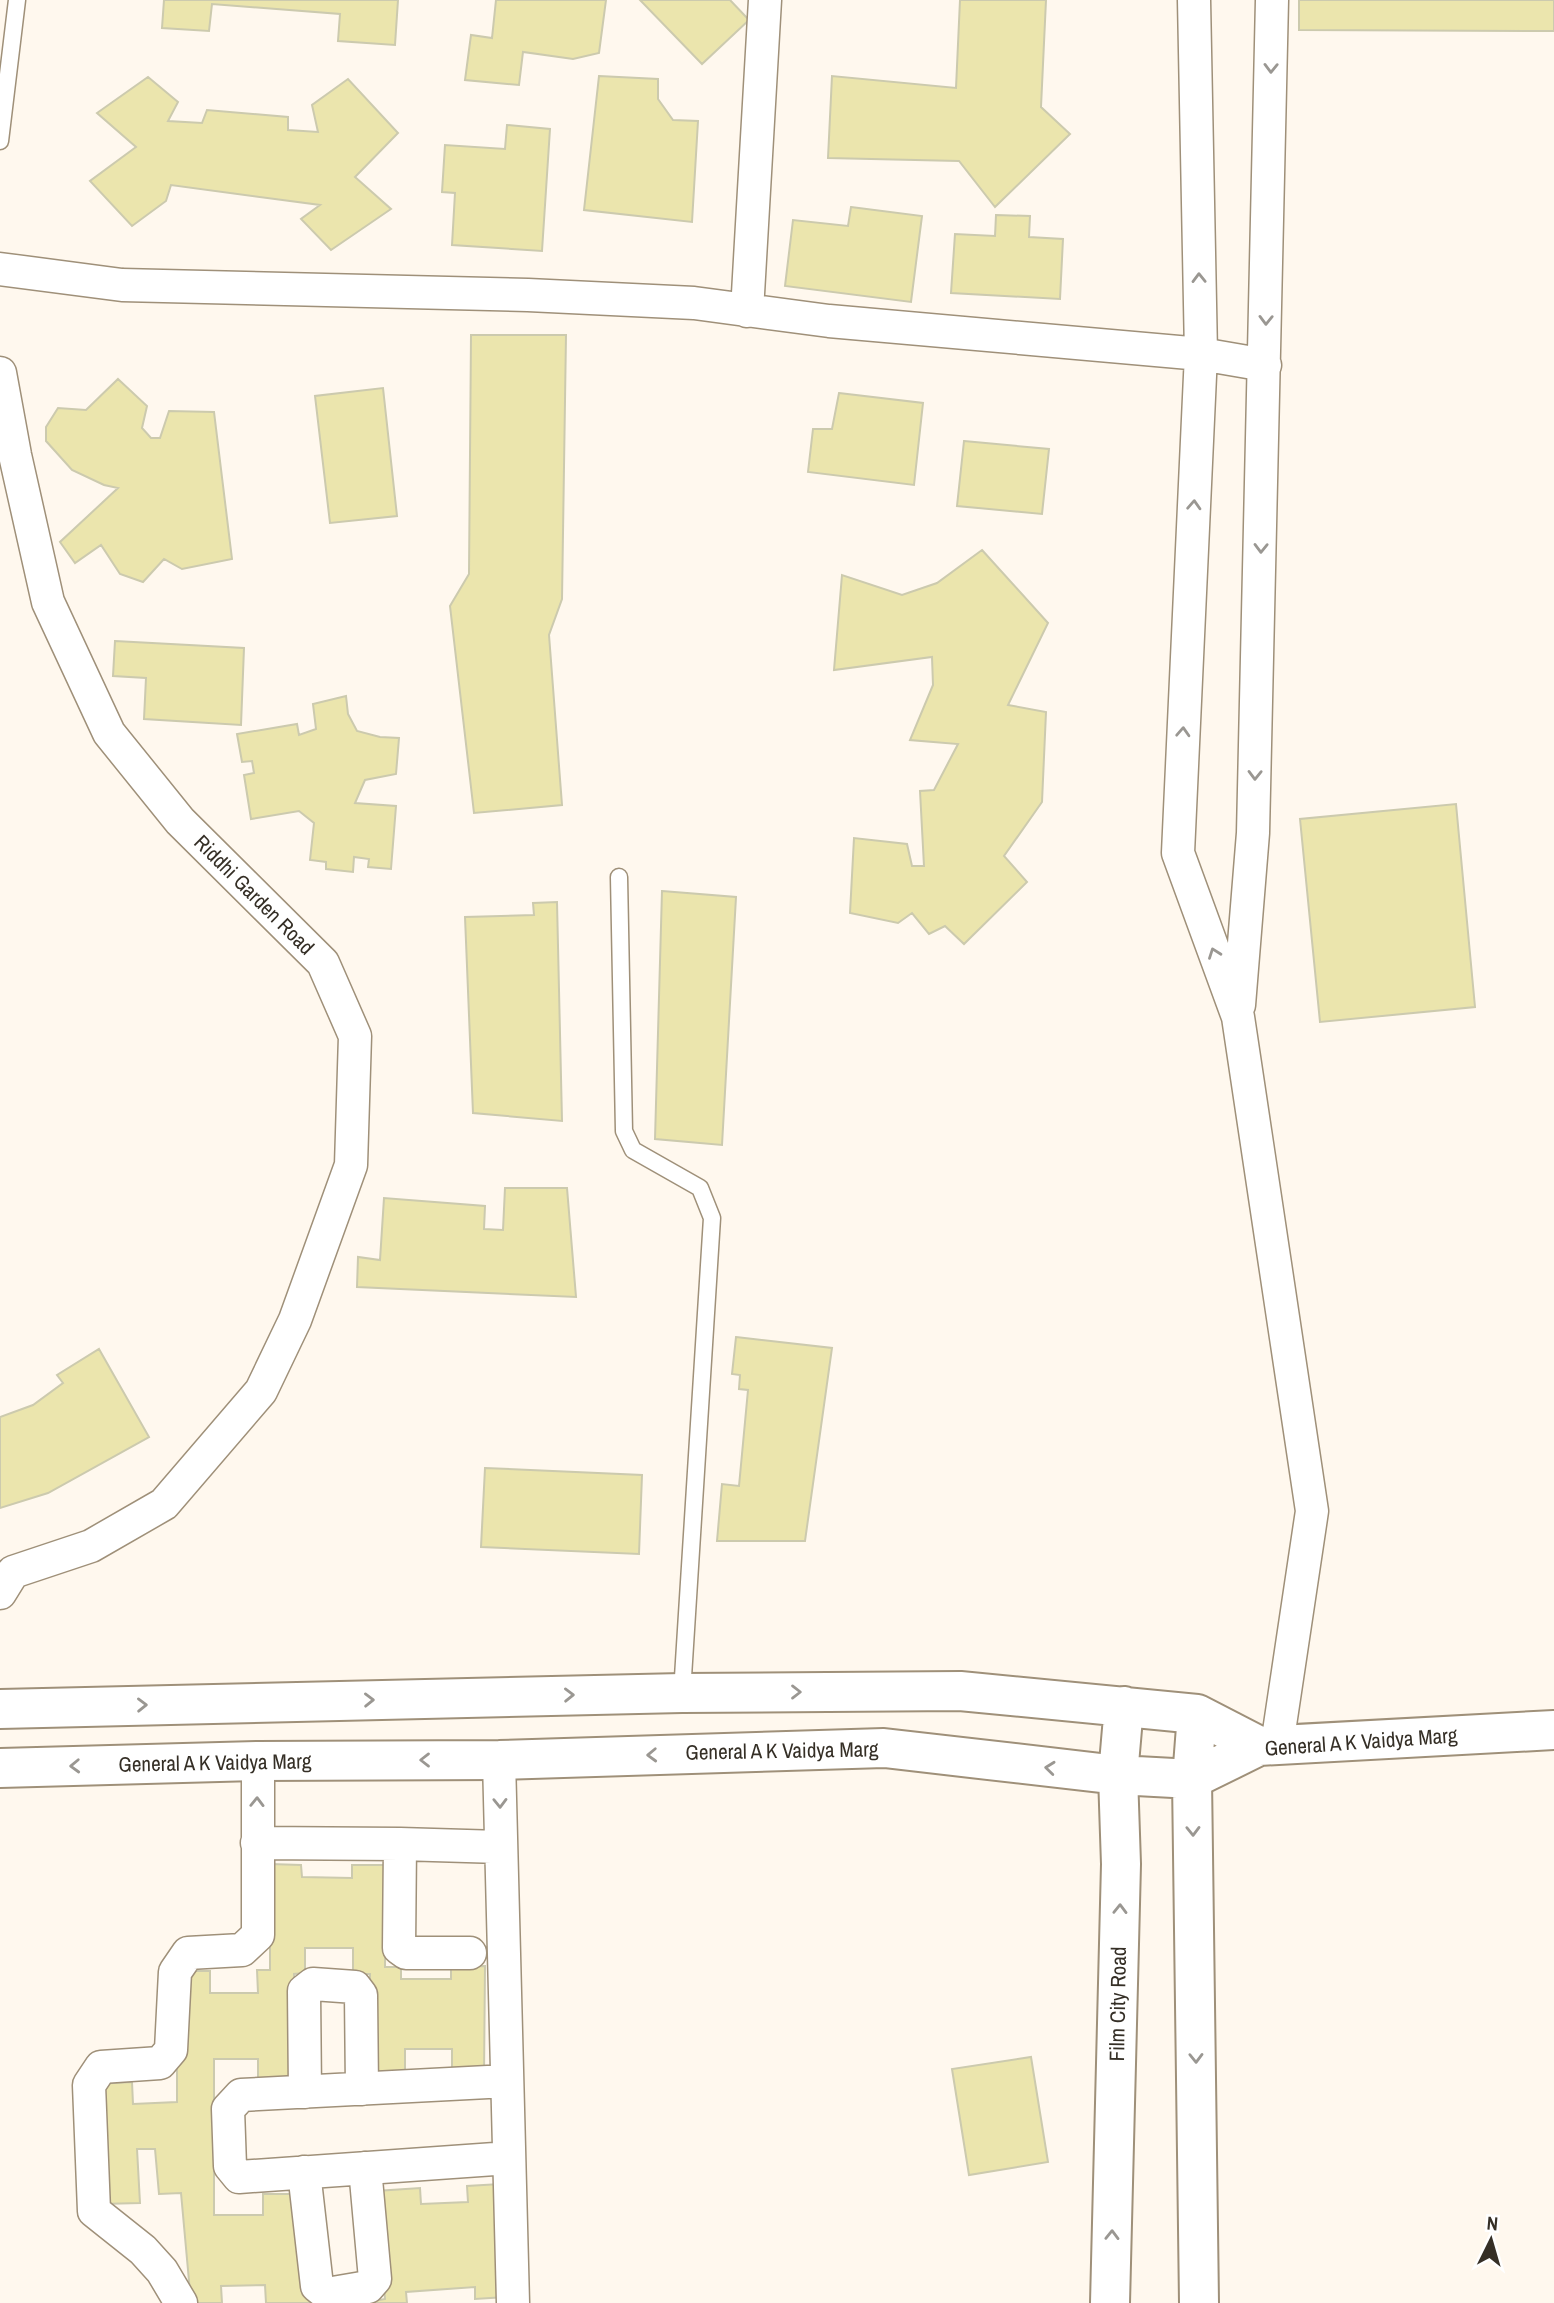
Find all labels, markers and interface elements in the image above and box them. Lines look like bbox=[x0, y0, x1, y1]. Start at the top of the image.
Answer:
one-way arrow bbox=[1263, 63, 1279, 74]
one-way arrow bbox=[1191, 272, 1206, 283]
one-way arrow bbox=[1259, 315, 1274, 326]
one-way arrow bbox=[1186, 499, 1201, 510]
one-way arrow bbox=[1253, 542, 1268, 553]
one-way arrow bbox=[1176, 726, 1191, 737]
one-way arrow bbox=[1247, 770, 1262, 781]
street label: Riddhi Garden Road bbox=[188, 828, 321, 961]
one-way arrow bbox=[1209, 948, 1223, 960]
one-way arrow bbox=[792, 1684, 802, 1700]
one-way arrow bbox=[564, 1687, 575, 1703]
one-way arrow bbox=[364, 1692, 375, 1707]
one-way arrow bbox=[136, 1698, 147, 1713]
street label: General A K Vaidya Marg bbox=[1264, 1720, 1459, 1763]
street label: General A K Vaidya Marg bbox=[685, 1734, 879, 1767]
street label: General A K Vaidya Marg bbox=[118, 1746, 312, 1779]
one-way arrow bbox=[646, 1747, 657, 1762]
one-way arrow bbox=[419, 1752, 429, 1768]
one-way arrow bbox=[69, 1759, 80, 1774]
one-way arrow bbox=[1044, 1761, 1055, 1776]
one-way arrow bbox=[249, 1796, 265, 1807]
one-way arrow bbox=[492, 1798, 508, 1809]
one-way arrow bbox=[1185, 1826, 1201, 1836]
one-way arrow bbox=[1112, 1904, 1128, 1914]
street label: Film City Road bbox=[1102, 1946, 1133, 2062]
one-way arrow bbox=[1188, 2053, 1204, 2064]
north arrow bbox=[1456, 2205, 1526, 2275]
text: N bbox=[1486, 2210, 1499, 2237]
one-way arrow bbox=[1104, 2229, 1120, 2240]

